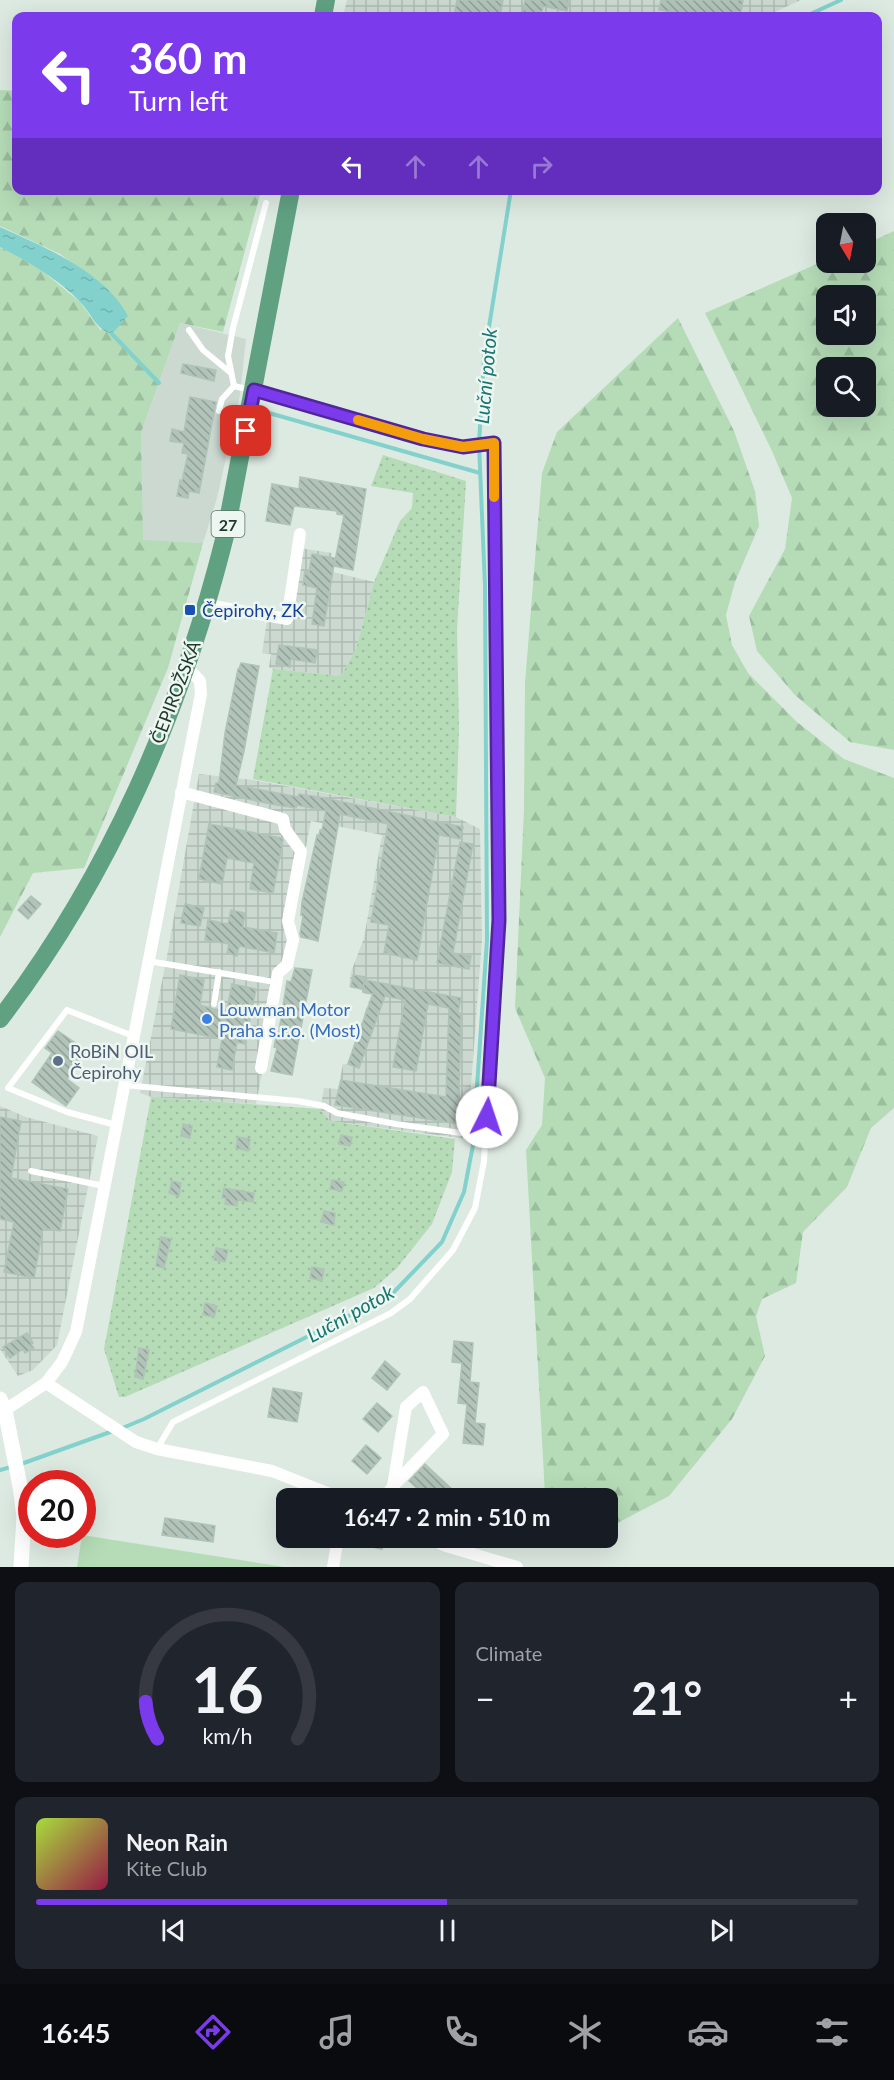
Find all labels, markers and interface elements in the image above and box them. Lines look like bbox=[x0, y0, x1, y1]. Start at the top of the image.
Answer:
text: 360 m bbox=[129, 33, 247, 83]
icon: left bbox=[30, 36, 108, 114]
text: Turn left bbox=[129, 84, 228, 117]
icon: left bbox=[336, 150, 369, 183]
icon: ahead bbox=[399, 150, 432, 183]
icon: ahead bbox=[462, 150, 495, 183]
icon: right bbox=[525, 150, 558, 183]
north arrow bbox=[816, 213, 876, 273]
map controls bbox=[816, 213, 876, 417]
button: sound bbox=[816, 285, 876, 345]
water label: Luční potok bbox=[469, 327, 501, 425]
button: search bbox=[816, 357, 876, 417]
pin bbox=[220, 405, 271, 456]
icon: arrive bbox=[229, 414, 262, 447]
road number: 27 bbox=[212, 511, 244, 537]
place label: Čepirohy, ZK bbox=[202, 599, 304, 621]
marker: Čepirohy, ZK bbox=[183, 603, 197, 617]
street label: ČEPIROŽSKÁ bbox=[145, 637, 205, 746]
place label: Louwman Motor Praha s.r.o. (Most) bbox=[219, 998, 360, 1041]
marker: Louwman Motor Praha s.r.o. (Most) bbox=[200, 1012, 214, 1026]
place label: RoBiN OIL Čepirohy bbox=[70, 1040, 153, 1083]
marker: RoBiN OIL Čepirohy bbox=[51, 1054, 65, 1068]
position arrow bbox=[455, 1085, 519, 1149]
water label: Luční potok bbox=[302, 1279, 398, 1347]
speed limit sign: 20 bbox=[18, 1470, 96, 1548]
text: 16:47 · 2 min · 510 m bbox=[344, 1504, 550, 1531]
text: Climate bbox=[476, 1641, 542, 1665]
text: 16 bbox=[191, 1651, 263, 1726]
text: 21° bbox=[631, 1671, 702, 1725]
text: − bbox=[476, 1678, 495, 1718]
text: + bbox=[839, 1678, 858, 1718]
text: km/h bbox=[202, 1723, 252, 1749]
text: Neon Rain bbox=[126, 1829, 228, 1856]
text: Kite Club bbox=[126, 1856, 207, 1880]
icon: previous bbox=[157, 1914, 190, 1947]
icon: pause bbox=[431, 1914, 464, 1947]
icon: next bbox=[705, 1914, 738, 1947]
icon: directions bbox=[192, 2011, 234, 2053]
icon: music bbox=[316, 2011, 358, 2053]
icon: phone bbox=[440, 2011, 482, 2053]
icon: climate bbox=[564, 2011, 606, 2053]
icon: car bbox=[687, 2011, 729, 2053]
icon: filters bbox=[811, 2011, 853, 2053]
text: 16:45 bbox=[41, 2016, 110, 2049]

